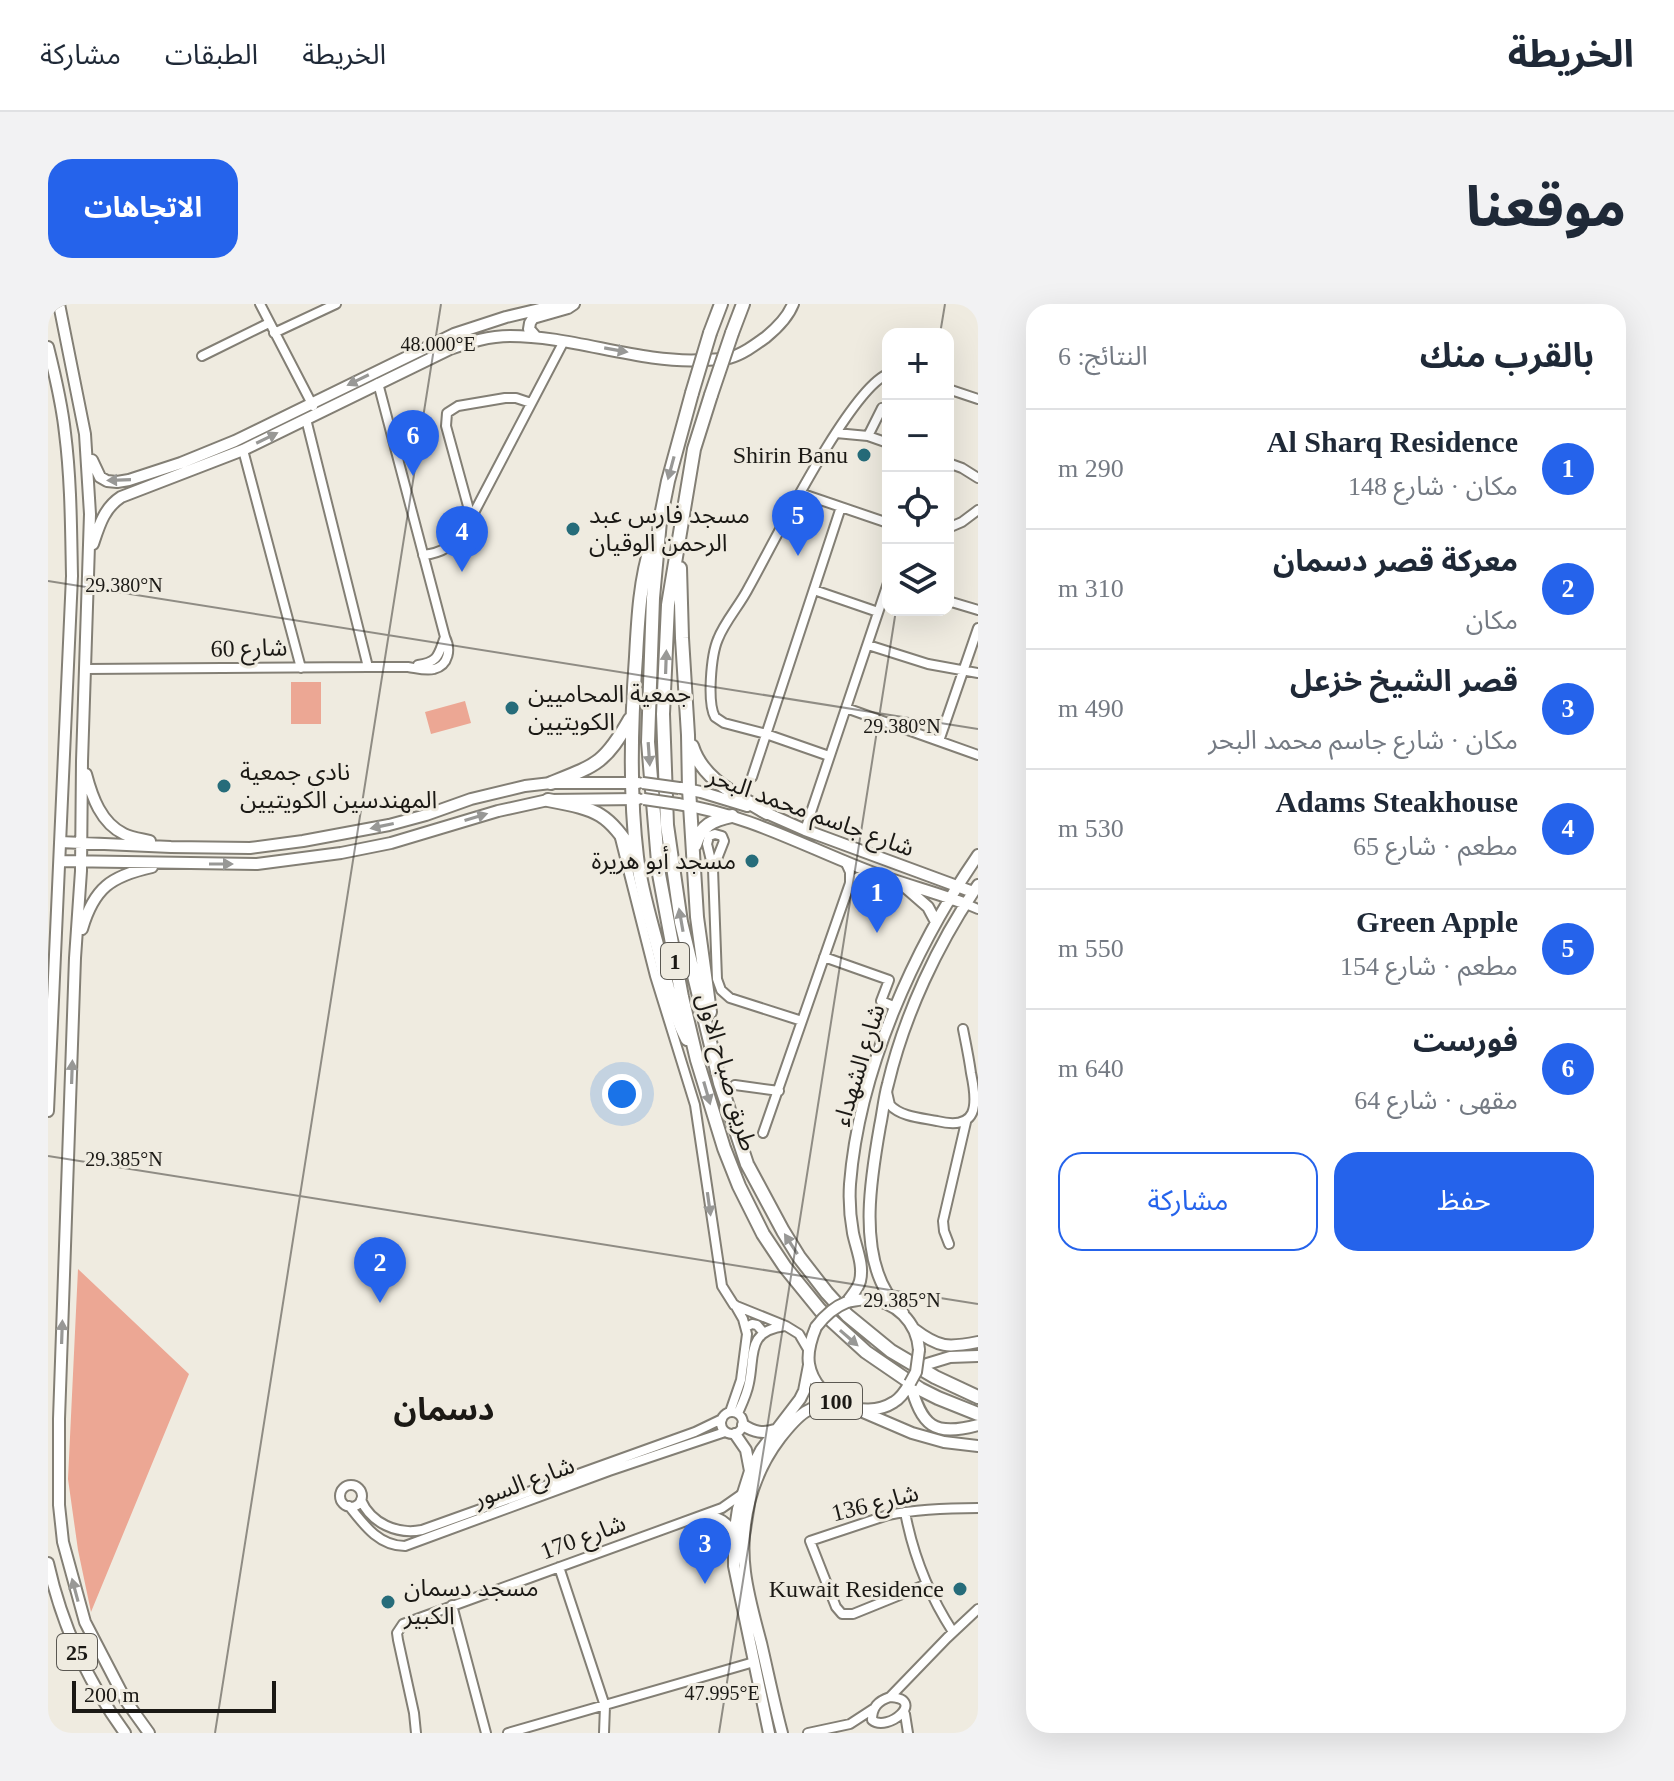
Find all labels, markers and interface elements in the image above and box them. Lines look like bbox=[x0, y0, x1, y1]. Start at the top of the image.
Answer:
text: الخريطة bbox=[1508, 33, 1634, 75]
text: مشاركة bbox=[40, 39, 121, 70]
text: الطبقات bbox=[165, 39, 258, 70]
text: الخريطة bbox=[302, 39, 386, 70]
button: الاتجاهات bbox=[48, 159, 238, 258]
text: موقعنا bbox=[1466, 176, 1626, 238]
map controls bbox=[882, 328, 954, 616]
button: + bbox=[882, 328, 954, 400]
text: 48.000°E bbox=[400, 333, 476, 355]
text: بالقرب منك bbox=[1420, 337, 1594, 374]
text: النتائج: 6 bbox=[1058, 342, 1148, 371]
one-way arrow bbox=[604, 345, 629, 357]
one-way arrow bbox=[346, 373, 369, 387]
button: − bbox=[882, 400, 954, 472]
pin: 6 bbox=[387, 410, 439, 476]
text: Al Sharq Residence bbox=[1267, 425, 1518, 458]
one-way arrow bbox=[256, 432, 279, 445]
place label: Shirin Banu bbox=[733, 442, 848, 468]
marker: Shirin Banu bbox=[855, 446, 873, 464]
text: 290 m bbox=[1058, 454, 1124, 483]
text: 1 bbox=[1562, 454, 1575, 483]
one-way arrow bbox=[664, 457, 677, 481]
button: locate bbox=[882, 472, 954, 544]
text: مكان · شارع 148 bbox=[1348, 472, 1518, 501]
one-way arrow bbox=[106, 473, 131, 486]
pin: 5 bbox=[772, 490, 824, 556]
place label: مسجد فارس عبد الرحمن الوقيان bbox=[589, 502, 750, 557]
pin: 4 bbox=[436, 506, 488, 572]
marker: مسجد فارس عبد الرحمن الوقيان bbox=[564, 520, 582, 538]
button: layers bbox=[882, 544, 954, 616]
text: معركة قصر دسمان bbox=[1273, 544, 1518, 577]
text: 29.380°N bbox=[85, 574, 163, 596]
text: 310 m bbox=[1058, 574, 1124, 603]
text: 2 bbox=[1562, 574, 1575, 603]
text: مكان bbox=[1466, 606, 1518, 635]
street label: شارع 60 bbox=[210, 634, 288, 666]
one-way arrow bbox=[659, 649, 672, 674]
text: قصر الشيخ خزعل bbox=[1290, 664, 1518, 697]
place label: جمعية المحاميين الكويتيين bbox=[528, 681, 691, 736]
text: 490 m bbox=[1058, 694, 1124, 723]
text: 3 bbox=[1562, 694, 1575, 723]
marker: جمعية المحاميين الكويتيين bbox=[503, 699, 521, 717]
text: 29.380°N bbox=[863, 715, 941, 737]
text: مكان · شارع جاسم محمد البحر bbox=[1208, 726, 1518, 755]
one-way arrow bbox=[643, 742, 656, 767]
place label: نادي جمعية المهندسين الكويتيين bbox=[240, 759, 437, 814]
street label: شارع جاسم محمد البحر bbox=[702, 762, 918, 865]
marker: نادي جمعية المهندسين الكويتيين bbox=[215, 777, 233, 795]
text: Adams Steakhouse bbox=[1275, 785, 1518, 818]
one-way arrow bbox=[464, 811, 488, 823]
text: 530 m bbox=[1058, 814, 1124, 843]
text: 4 bbox=[1562, 814, 1575, 843]
one-way arrow bbox=[369, 820, 394, 833]
text: مطعم · شارع 65 bbox=[1353, 832, 1518, 861]
place label: مسجد أبو هريرة bbox=[592, 845, 736, 875]
marker: مسجد أبو هريرة bbox=[743, 852, 761, 870]
one-way arrow bbox=[209, 858, 234, 870]
pin: 1 bbox=[851, 867, 903, 933]
text: Green Apple bbox=[1356, 905, 1518, 938]
one-way arrow bbox=[675, 908, 687, 933]
text: 550 m bbox=[1058, 934, 1124, 963]
text: 5 bbox=[1562, 934, 1575, 963]
road number: 1 bbox=[661, 943, 689, 979]
text: مطعم · شارع 154 bbox=[1340, 952, 1518, 981]
street label: طريق صباح الاول bbox=[688, 990, 762, 1155]
street label: شارع الشهداء bbox=[828, 1001, 894, 1130]
text: فورست bbox=[1413, 1024, 1518, 1057]
text: 640 m bbox=[1058, 1054, 1124, 1083]
text: 6 bbox=[1562, 1054, 1575, 1083]
one-way arrow bbox=[65, 1059, 78, 1084]
your location bbox=[602, 1074, 642, 1114]
one-way arrow bbox=[701, 1081, 714, 1105]
text: مقهى · شارع 64 bbox=[1354, 1086, 1518, 1115]
text: 29.385°N bbox=[85, 1148, 163, 1170]
button: مشاركة bbox=[1058, 1152, 1318, 1251]
button: حفظ bbox=[1334, 1152, 1594, 1251]
one-way arrow bbox=[703, 1192, 716, 1217]
one-way arrow bbox=[785, 1233, 799, 1255]
pin: 2 bbox=[354, 1237, 406, 1303]
text: 29.385°N bbox=[863, 1289, 941, 1311]
one-way arrow bbox=[56, 1319, 69, 1344]
one-way arrow bbox=[839, 1329, 859, 1346]
road number: 100 bbox=[810, 1383, 862, 1419]
district label: دسمان bbox=[394, 1391, 494, 1427]
street label: شارع السور bbox=[469, 1452, 579, 1516]
street label: شارع 136 bbox=[829, 1480, 922, 1530]
street label: شارع 170 bbox=[537, 1510, 631, 1568]
pin: 3 bbox=[679, 1518, 731, 1584]
place label: مسجد دسمان الكبير bbox=[403, 1575, 539, 1630]
place label: Kuwait Residence bbox=[769, 1576, 944, 1602]
one-way arrow bbox=[69, 1578, 81, 1603]
marker: Kuwait Residence bbox=[951, 1580, 969, 1598]
marker: مسجد دسمان الكبير bbox=[379, 1593, 397, 1611]
road number: 25 bbox=[57, 1634, 97, 1670]
scale bar bbox=[72, 1677, 276, 1713]
text: 200 m bbox=[84, 1682, 140, 1707]
text: 47.995°E bbox=[684, 1682, 760, 1704]

